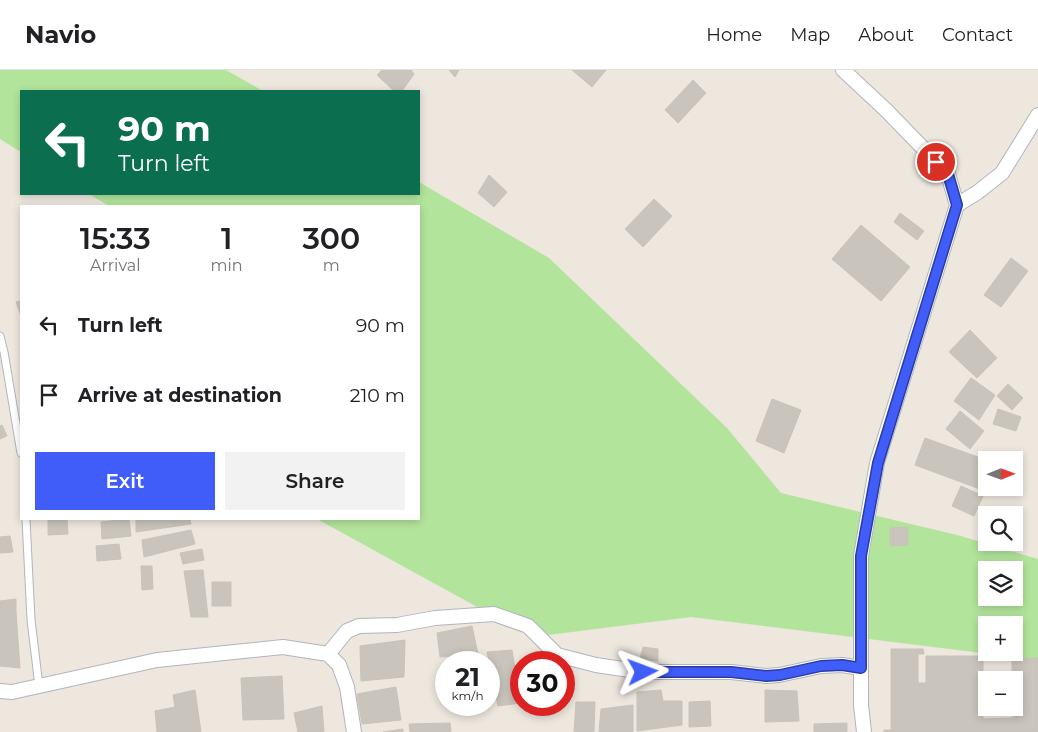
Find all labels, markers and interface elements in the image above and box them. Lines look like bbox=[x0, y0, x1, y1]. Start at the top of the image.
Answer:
text: Navio bbox=[25, 20, 96, 49]
text: Home bbox=[706, 24, 762, 46]
text: Map bbox=[790, 24, 830, 46]
text: About bbox=[858, 24, 914, 46]
text: Contact bbox=[942, 24, 1013, 46]
text: 90 m bbox=[118, 107, 211, 150]
icon: left bbox=[35, 110, 100, 175]
pin bbox=[915, 141, 957, 183]
icon: arrive bbox=[922, 148, 950, 176]
text: Turn left bbox=[118, 150, 210, 177]
text: 15:33 bbox=[80, 220, 151, 257]
text: 1 bbox=[221, 220, 232, 257]
text: 300 bbox=[302, 220, 360, 257]
text: Arrival bbox=[90, 256, 141, 275]
text: min bbox=[211, 256, 243, 275]
text: m bbox=[323, 256, 340, 275]
icon: left bbox=[35, 311, 63, 339]
text: Turn left bbox=[78, 314, 163, 337]
text: 90 m bbox=[356, 314, 405, 337]
icon: arrive bbox=[35, 381, 63, 409]
text: Arrive at destination bbox=[78, 384, 282, 407]
text: 210 m bbox=[350, 384, 405, 407]
north arrow bbox=[978, 451, 1022, 496]
map controls bbox=[978, 451, 1023, 716]
button: Exit bbox=[35, 452, 215, 510]
button: Share bbox=[225, 452, 405, 510]
button: search bbox=[978, 506, 1023, 551]
button: layers bbox=[978, 561, 1023, 606]
button: + bbox=[978, 616, 1023, 661]
position arrow bbox=[616, 645, 668, 697]
speed limit sign: 30 bbox=[510, 651, 575, 716]
text: 21 bbox=[455, 662, 480, 692]
button: − bbox=[978, 671, 1023, 716]
text: km/h bbox=[451, 688, 484, 703]

